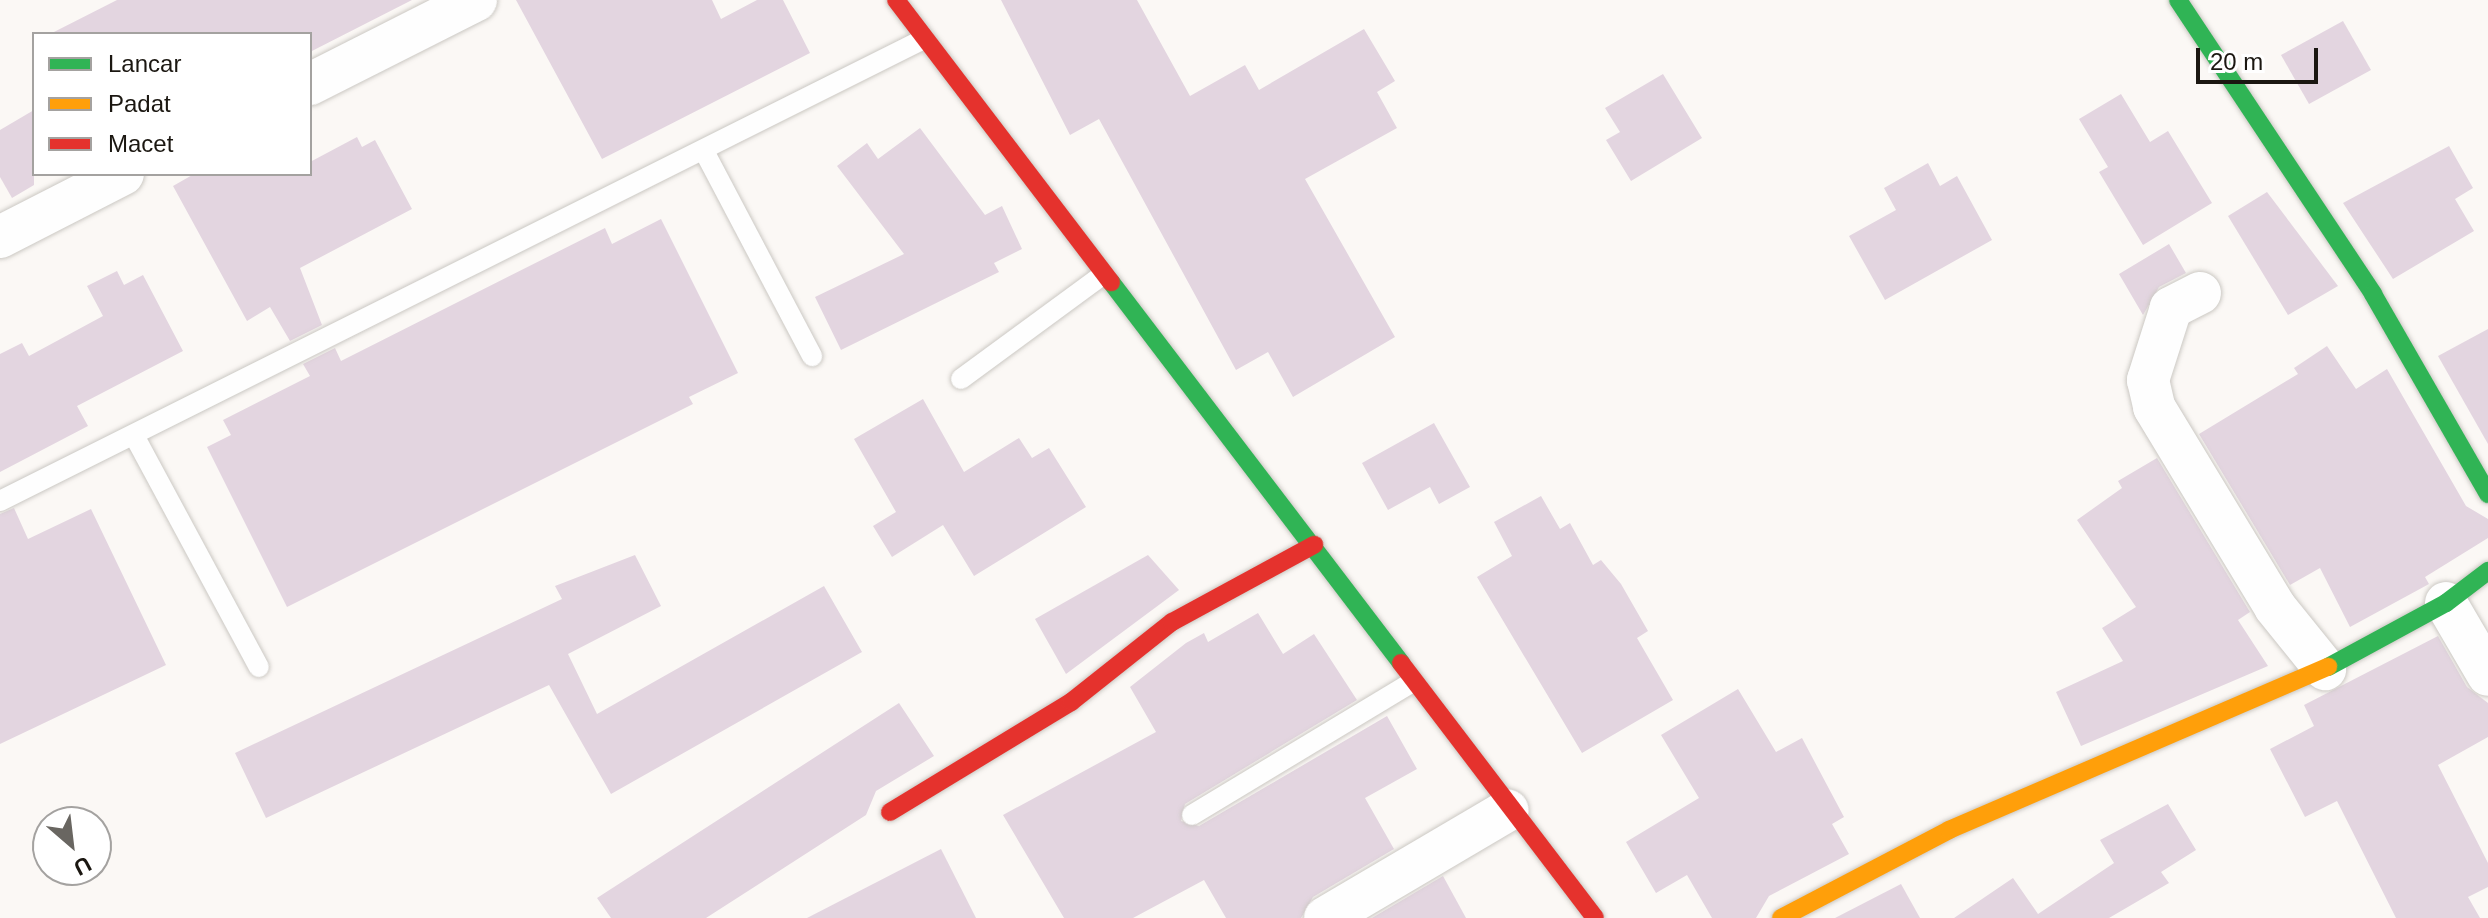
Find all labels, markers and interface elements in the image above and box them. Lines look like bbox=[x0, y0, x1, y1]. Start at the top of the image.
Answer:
legend bbox=[32, 32, 312, 176]
scale bar bbox=[2200, 32, 2322, 82]
text: 20 m bbox=[2210, 48, 2263, 75]
text: Lancar bbox=[108, 50, 181, 77]
text: Padat bbox=[108, 90, 171, 117]
text: Macet bbox=[108, 130, 173, 157]
north arrow bbox=[32, 806, 112, 886]
text: U bbox=[70, 851, 95, 881]

